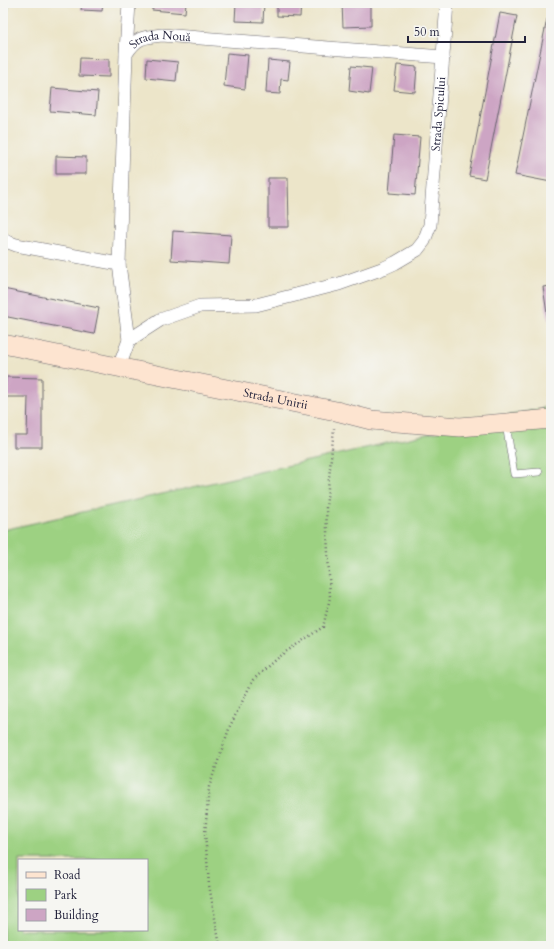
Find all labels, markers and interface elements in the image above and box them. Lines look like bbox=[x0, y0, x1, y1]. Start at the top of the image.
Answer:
scale bar bbox=[408, 18, 525, 44]
text: 50 m bbox=[414, 24, 441, 40]
street label: Strada Nouă bbox=[126, 27, 192, 52]
street label: Strada Spicului bbox=[428, 75, 449, 152]
street label: Strada Unirii bbox=[242, 385, 310, 413]
legend bbox=[18, 859, 148, 931]
text: Road bbox=[54, 867, 81, 883]
text: Park bbox=[54, 887, 78, 903]
text: Building bbox=[54, 907, 99, 923]

